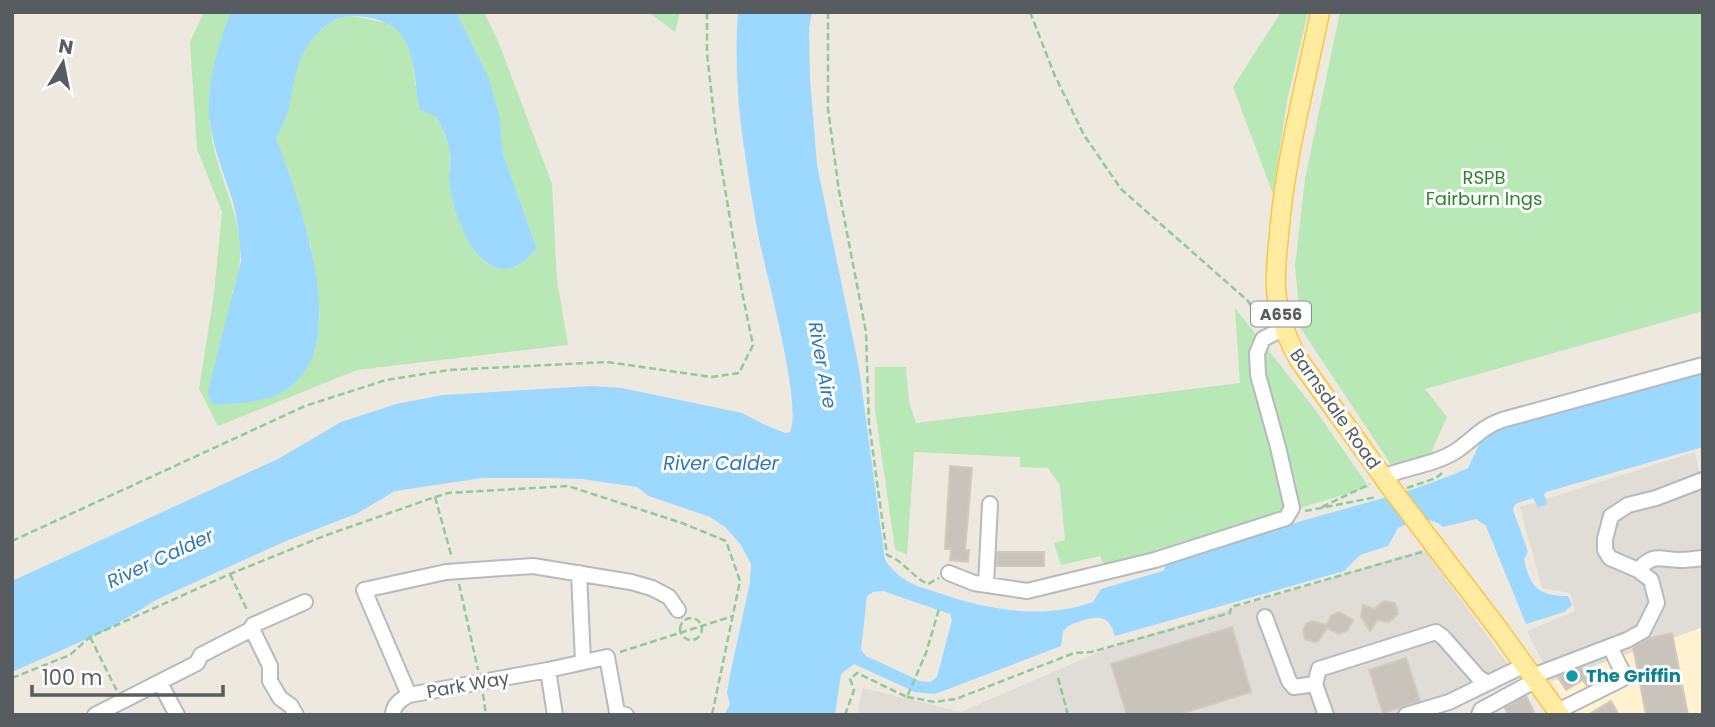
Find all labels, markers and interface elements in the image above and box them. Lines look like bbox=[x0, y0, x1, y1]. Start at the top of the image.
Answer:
north arrow bbox=[28, 28, 98, 98]
text: N bbox=[56, 32, 75, 61]
park label: RSPB Fairburn Ings bbox=[1426, 165, 1542, 211]
road number: A656 bbox=[1251, 302, 1311, 326]
water label: River Aire bbox=[802, 320, 843, 411]
street label: Barnsdale Road bbox=[1284, 343, 1386, 474]
water label: River Calder bbox=[663, 450, 780, 477]
water label: River Calder bbox=[102, 521, 219, 595]
scale bar bbox=[32, 654, 222, 698]
text: 100 m bbox=[42, 663, 102, 692]
place label: The Griffin bbox=[1586, 663, 1681, 688]
street label: Park Way bbox=[425, 665, 511, 704]
marker: The Griffin bbox=[1564, 668, 1580, 684]

